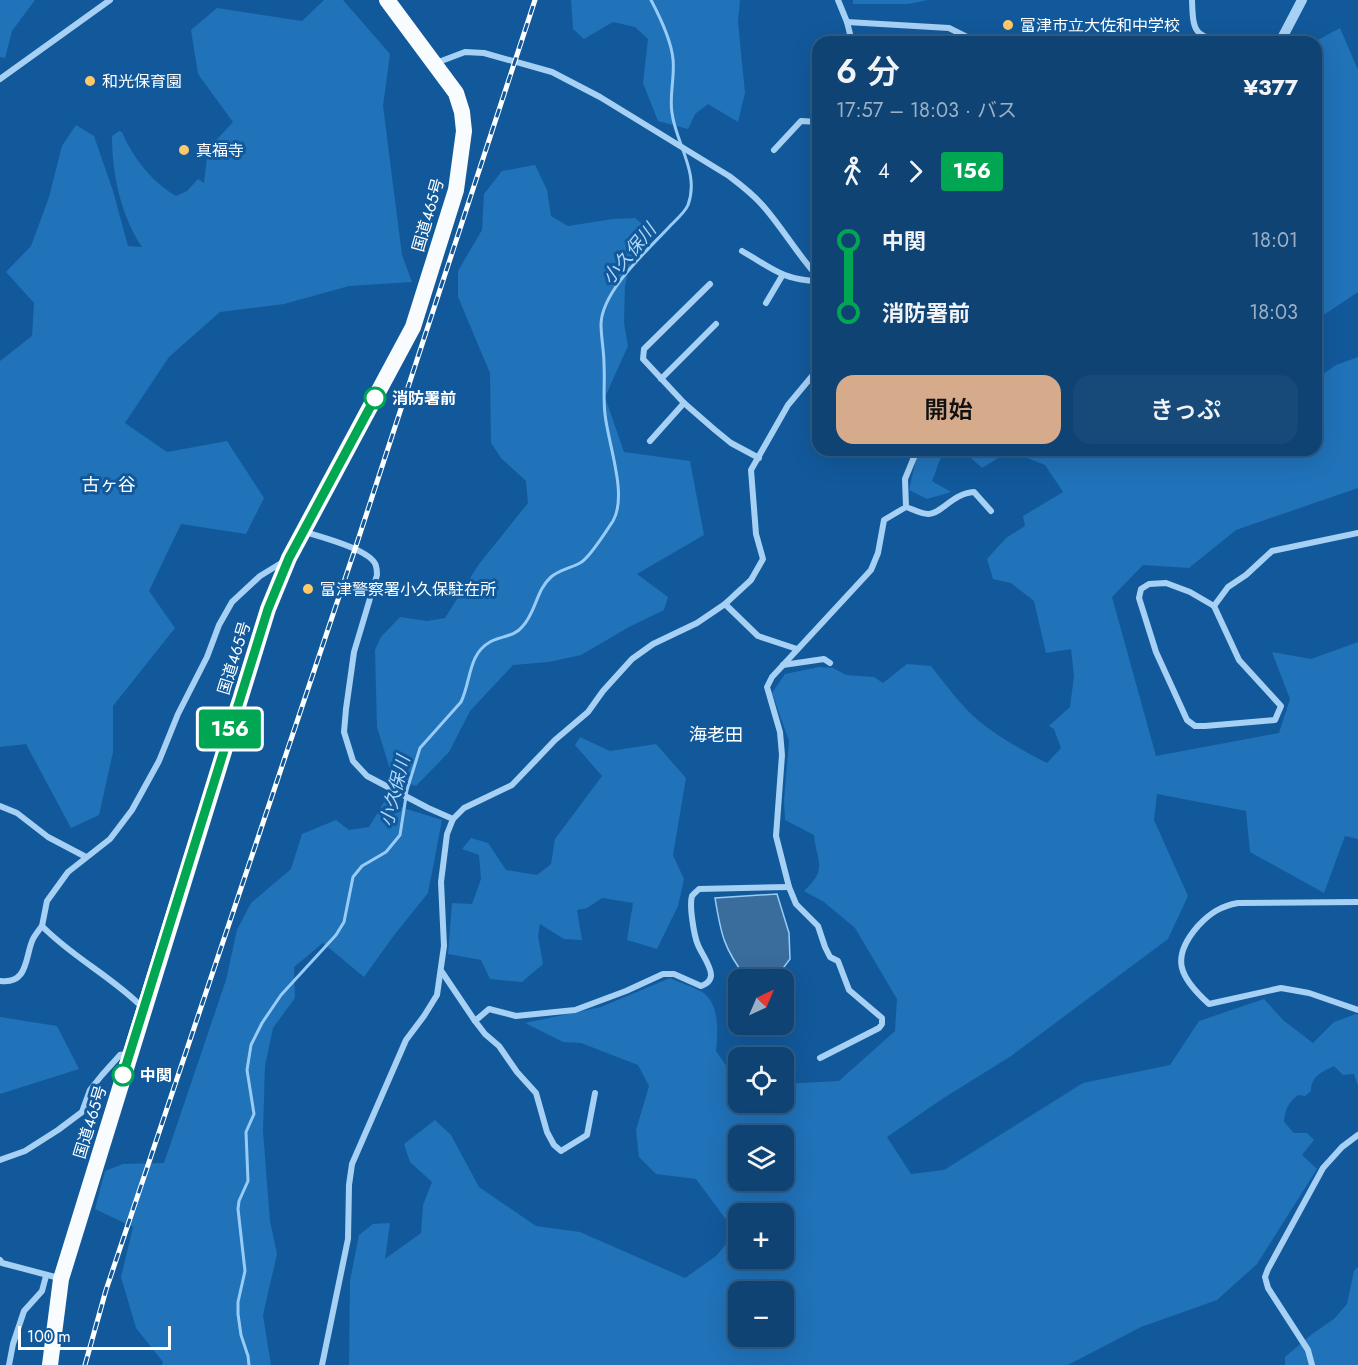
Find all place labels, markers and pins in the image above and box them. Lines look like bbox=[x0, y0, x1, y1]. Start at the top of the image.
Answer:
place label: 富津市立大佐和中学校 bbox=[1020, 14, 1180, 37]
marker: 富津市立大佐和中学校 bbox=[1001, 18, 1015, 32]
place label: 和光保育園 bbox=[102, 70, 182, 93]
marker: 和光保育園 bbox=[83, 74, 97, 88]
place label: 真福寺 bbox=[196, 139, 244, 162]
marker: 真福寺 bbox=[177, 143, 191, 157]
marker: 消防署前 bbox=[364, 387, 386, 409]
place label: 消防署前 bbox=[392, 387, 456, 410]
place label: 富津警察署小久保駐在所 bbox=[320, 578, 496, 601]
marker: 富津警察署小久保駐在所 bbox=[301, 582, 315, 596]
marker: 中関 bbox=[112, 1064, 134, 1086]
place label: 中関 bbox=[140, 1064, 172, 1087]

